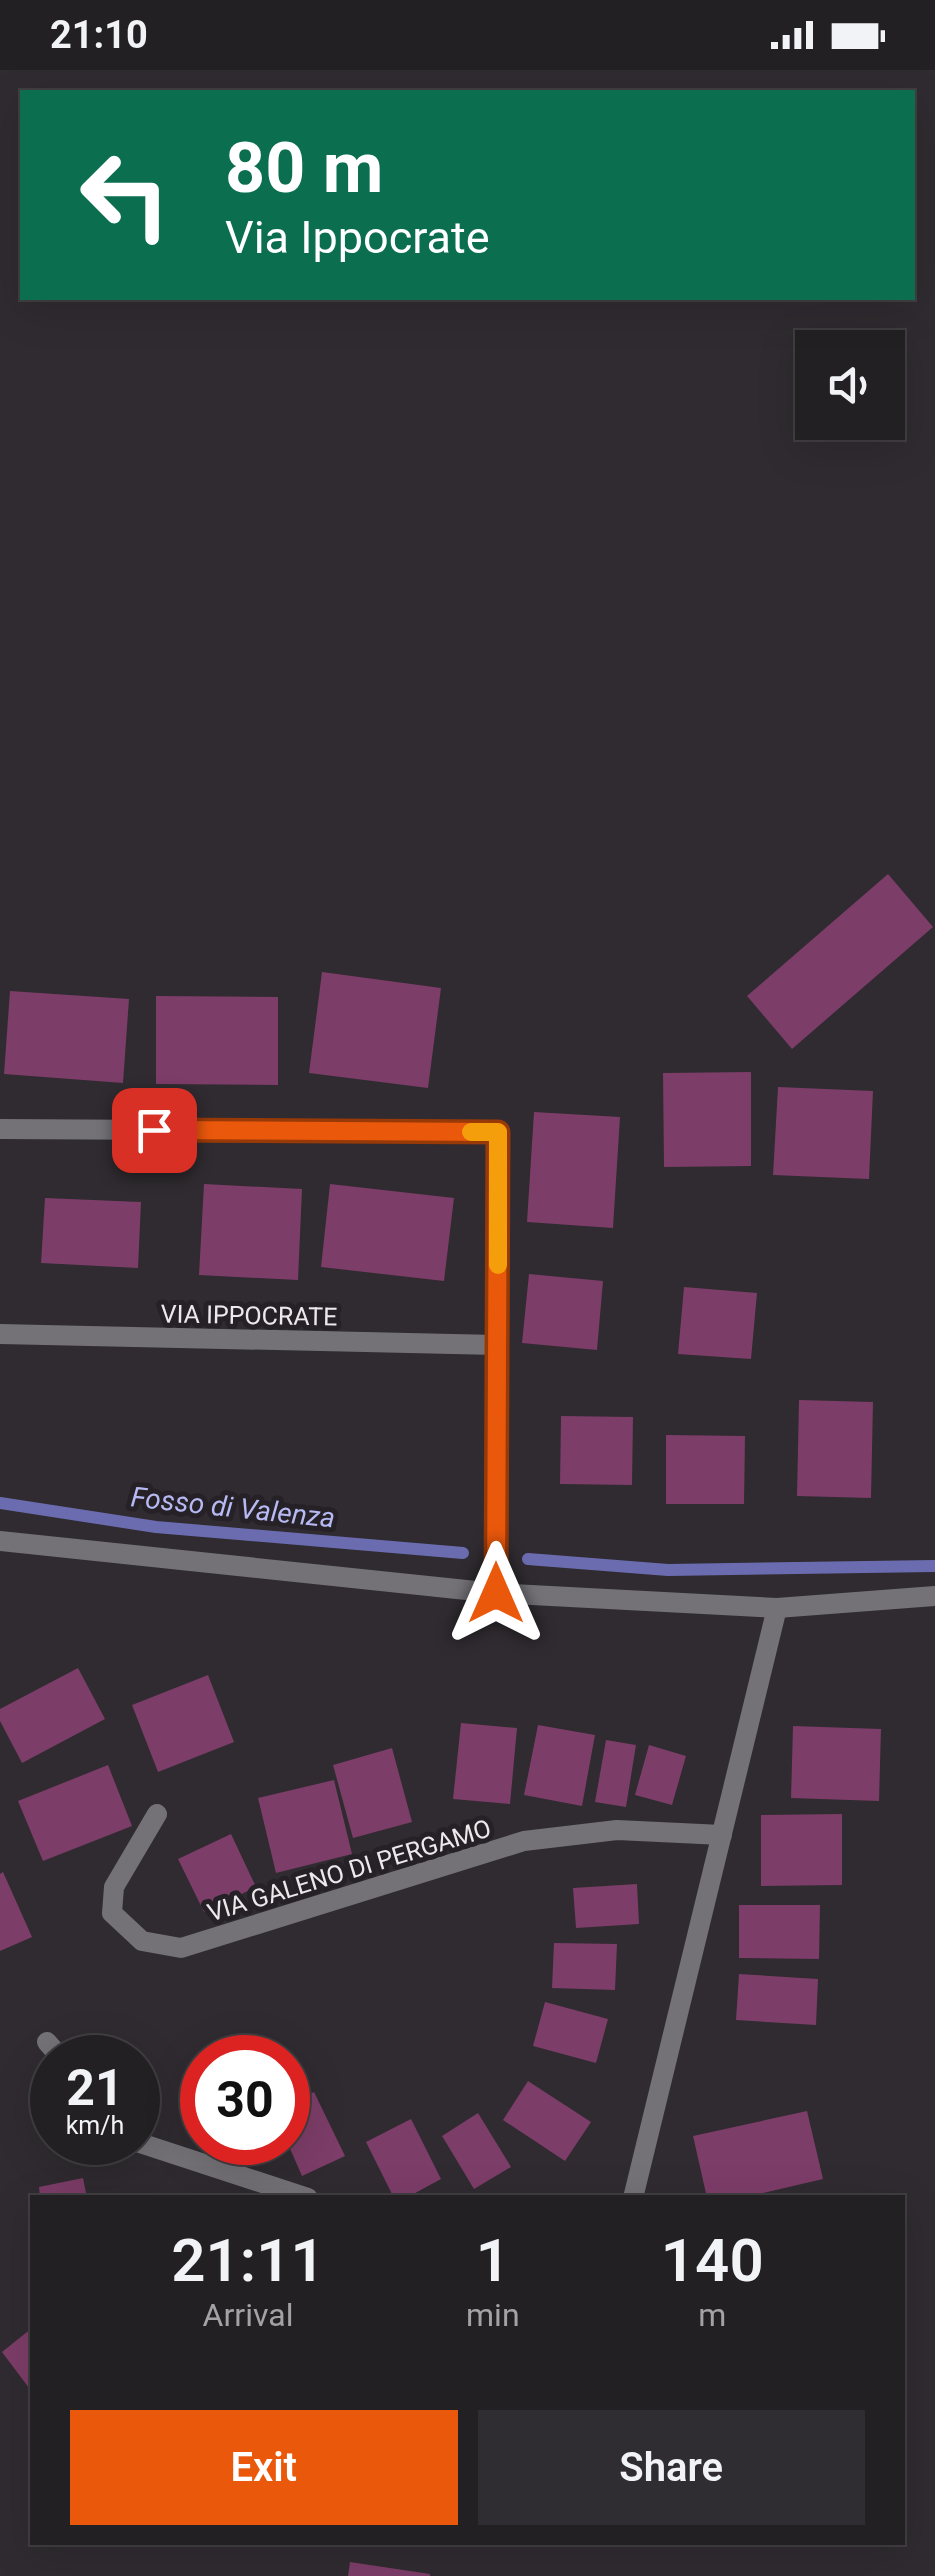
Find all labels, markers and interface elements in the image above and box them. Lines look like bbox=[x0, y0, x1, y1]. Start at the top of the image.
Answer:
text: 21:10 bbox=[50, 13, 148, 57]
text: 80 m bbox=[225, 127, 383, 209]
icon: left bbox=[60, 130, 190, 260]
text: Via Ippocrate bbox=[225, 211, 490, 264]
map controls bbox=[795, 330, 905, 440]
button: sound bbox=[795, 330, 905, 440]
pin bbox=[112, 1088, 197, 1173]
icon: arrive bbox=[127, 1103, 182, 1158]
street label: VIA IPPOCRATE bbox=[160, 1299, 337, 1332]
water label: Fosso di Valenza bbox=[129, 1480, 337, 1535]
position arrow bbox=[444, 1541, 548, 1645]
street label: VIA GALENO DI PERGAMO bbox=[204, 1814, 494, 1927]
speed limit sign: 30 bbox=[180, 2035, 310, 2165]
text: 21 bbox=[66, 2059, 124, 2117]
text: km/h bbox=[66, 2111, 124, 2140]
text: 21:11 bbox=[171, 2225, 325, 2296]
text: 1 bbox=[476, 2225, 510, 2296]
text: 140 bbox=[661, 2225, 764, 2296]
text: Arrival bbox=[203, 2296, 293, 2334]
text: min bbox=[466, 2296, 520, 2334]
text: m bbox=[698, 2296, 726, 2334]
button: Exit bbox=[70, 2410, 458, 2525]
button: Share bbox=[478, 2410, 865, 2525]

